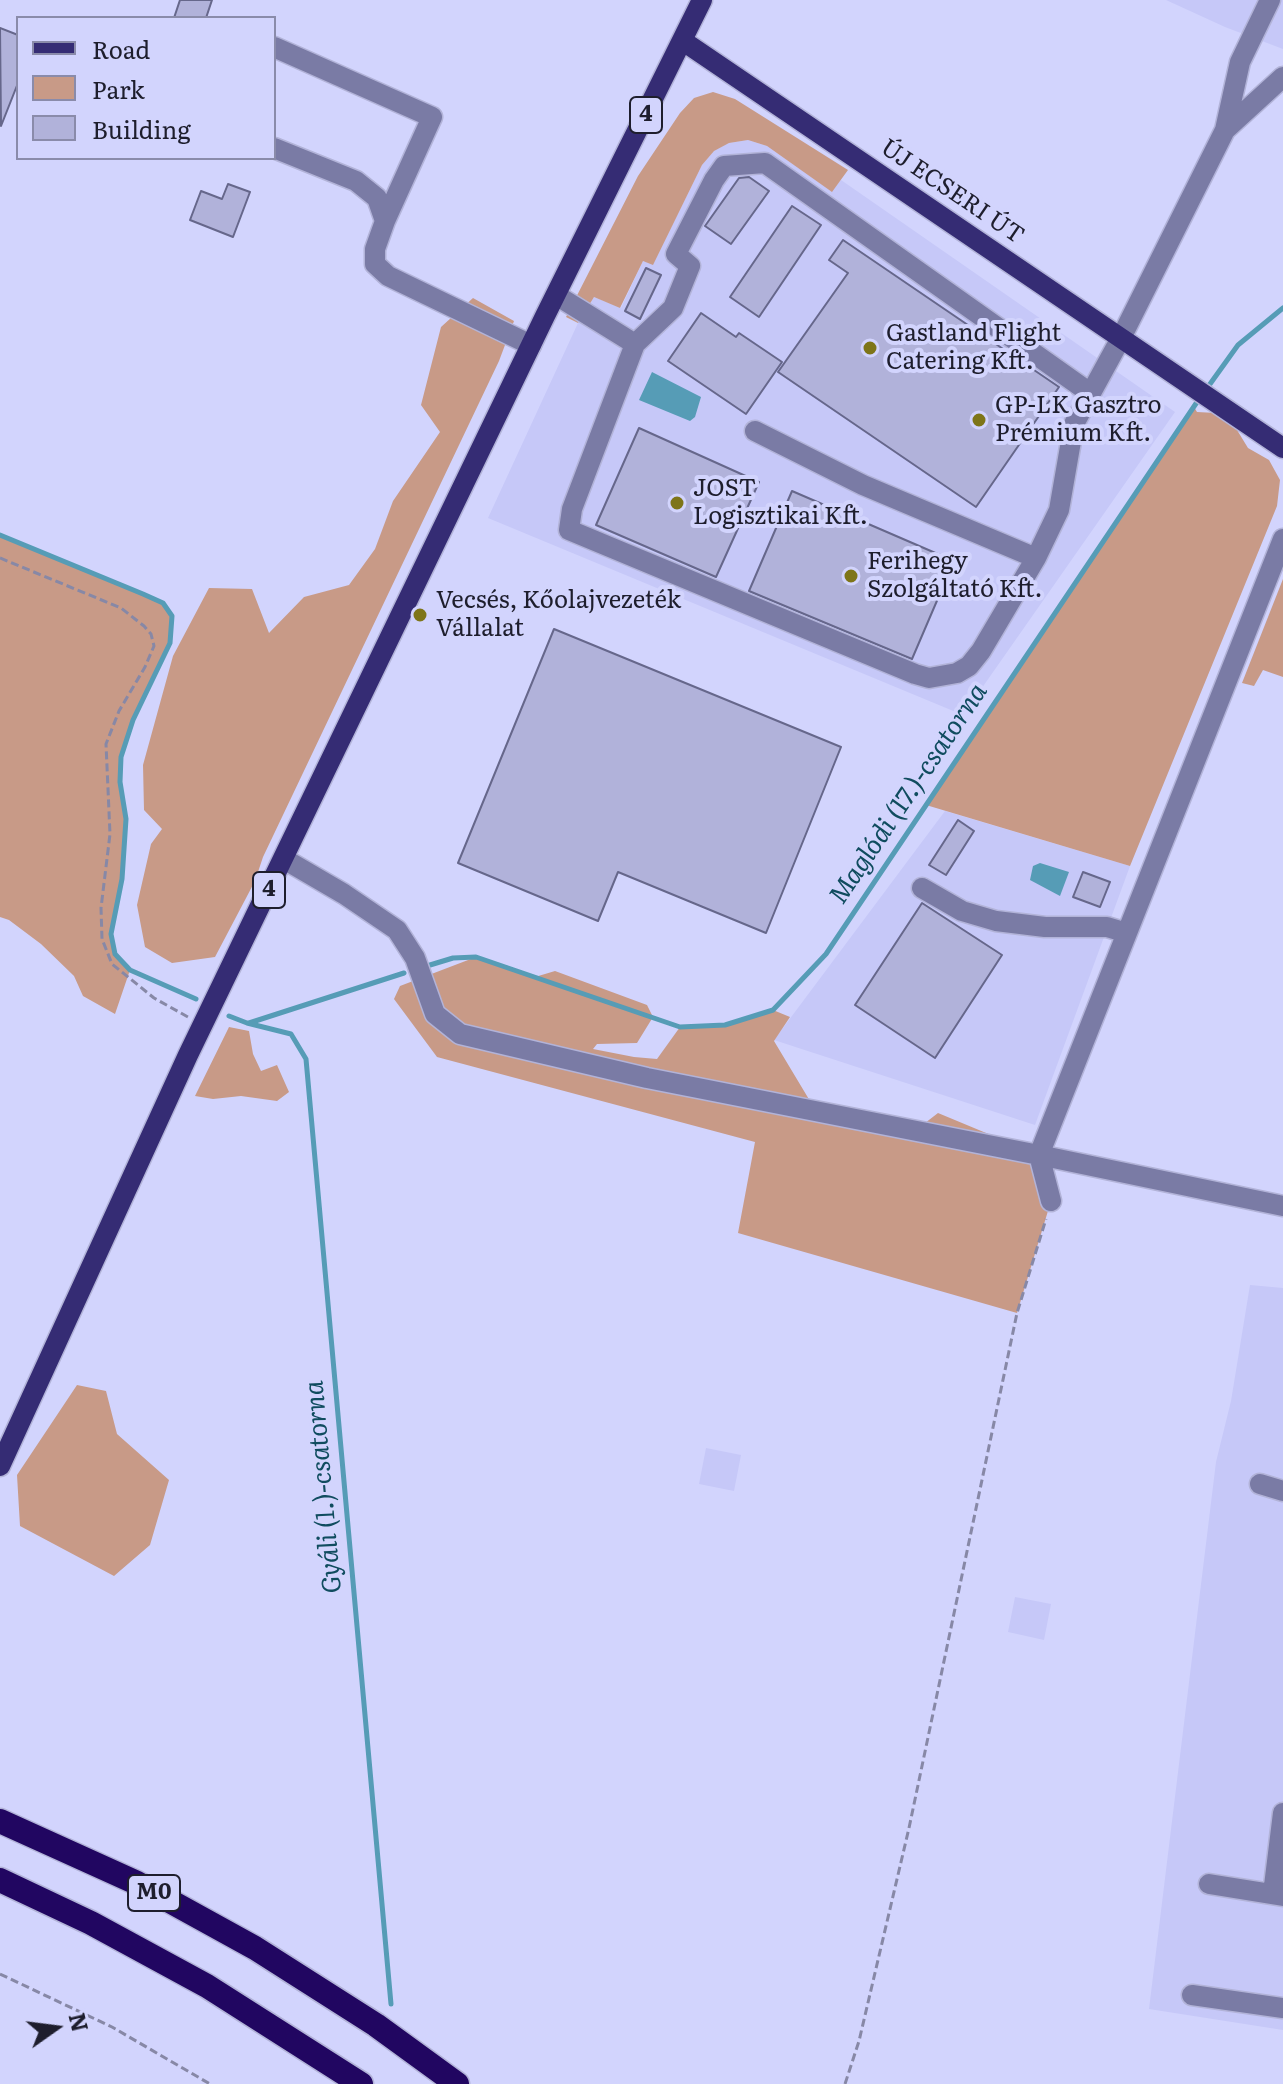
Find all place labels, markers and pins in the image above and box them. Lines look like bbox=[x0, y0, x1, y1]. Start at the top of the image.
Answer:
place label: Gastland Flight Catering Kft. bbox=[886, 320, 1061, 376]
marker: Gastland Flight Catering Kft. bbox=[861, 339, 879, 357]
place label: GP-LK Gasztro Prémium Kft. bbox=[995, 392, 1162, 448]
marker: GP-LK Gasztro Prémium Kft. bbox=[970, 411, 988, 429]
place label: JOST Logisztikai Kft. bbox=[693, 475, 868, 531]
marker: JOST Logisztikai Kft. bbox=[668, 494, 686, 512]
place label: Ferihegy Szolgáltató Kft. bbox=[867, 548, 1043, 604]
marker: Ferihegy Szolgáltató Kft. bbox=[842, 567, 860, 585]
place label: Vecsés, Kőolajvezeték Vállalat bbox=[436, 587, 681, 643]
marker: Vecsés, Kőolajvezeték Vállalat bbox=[411, 606, 429, 624]

